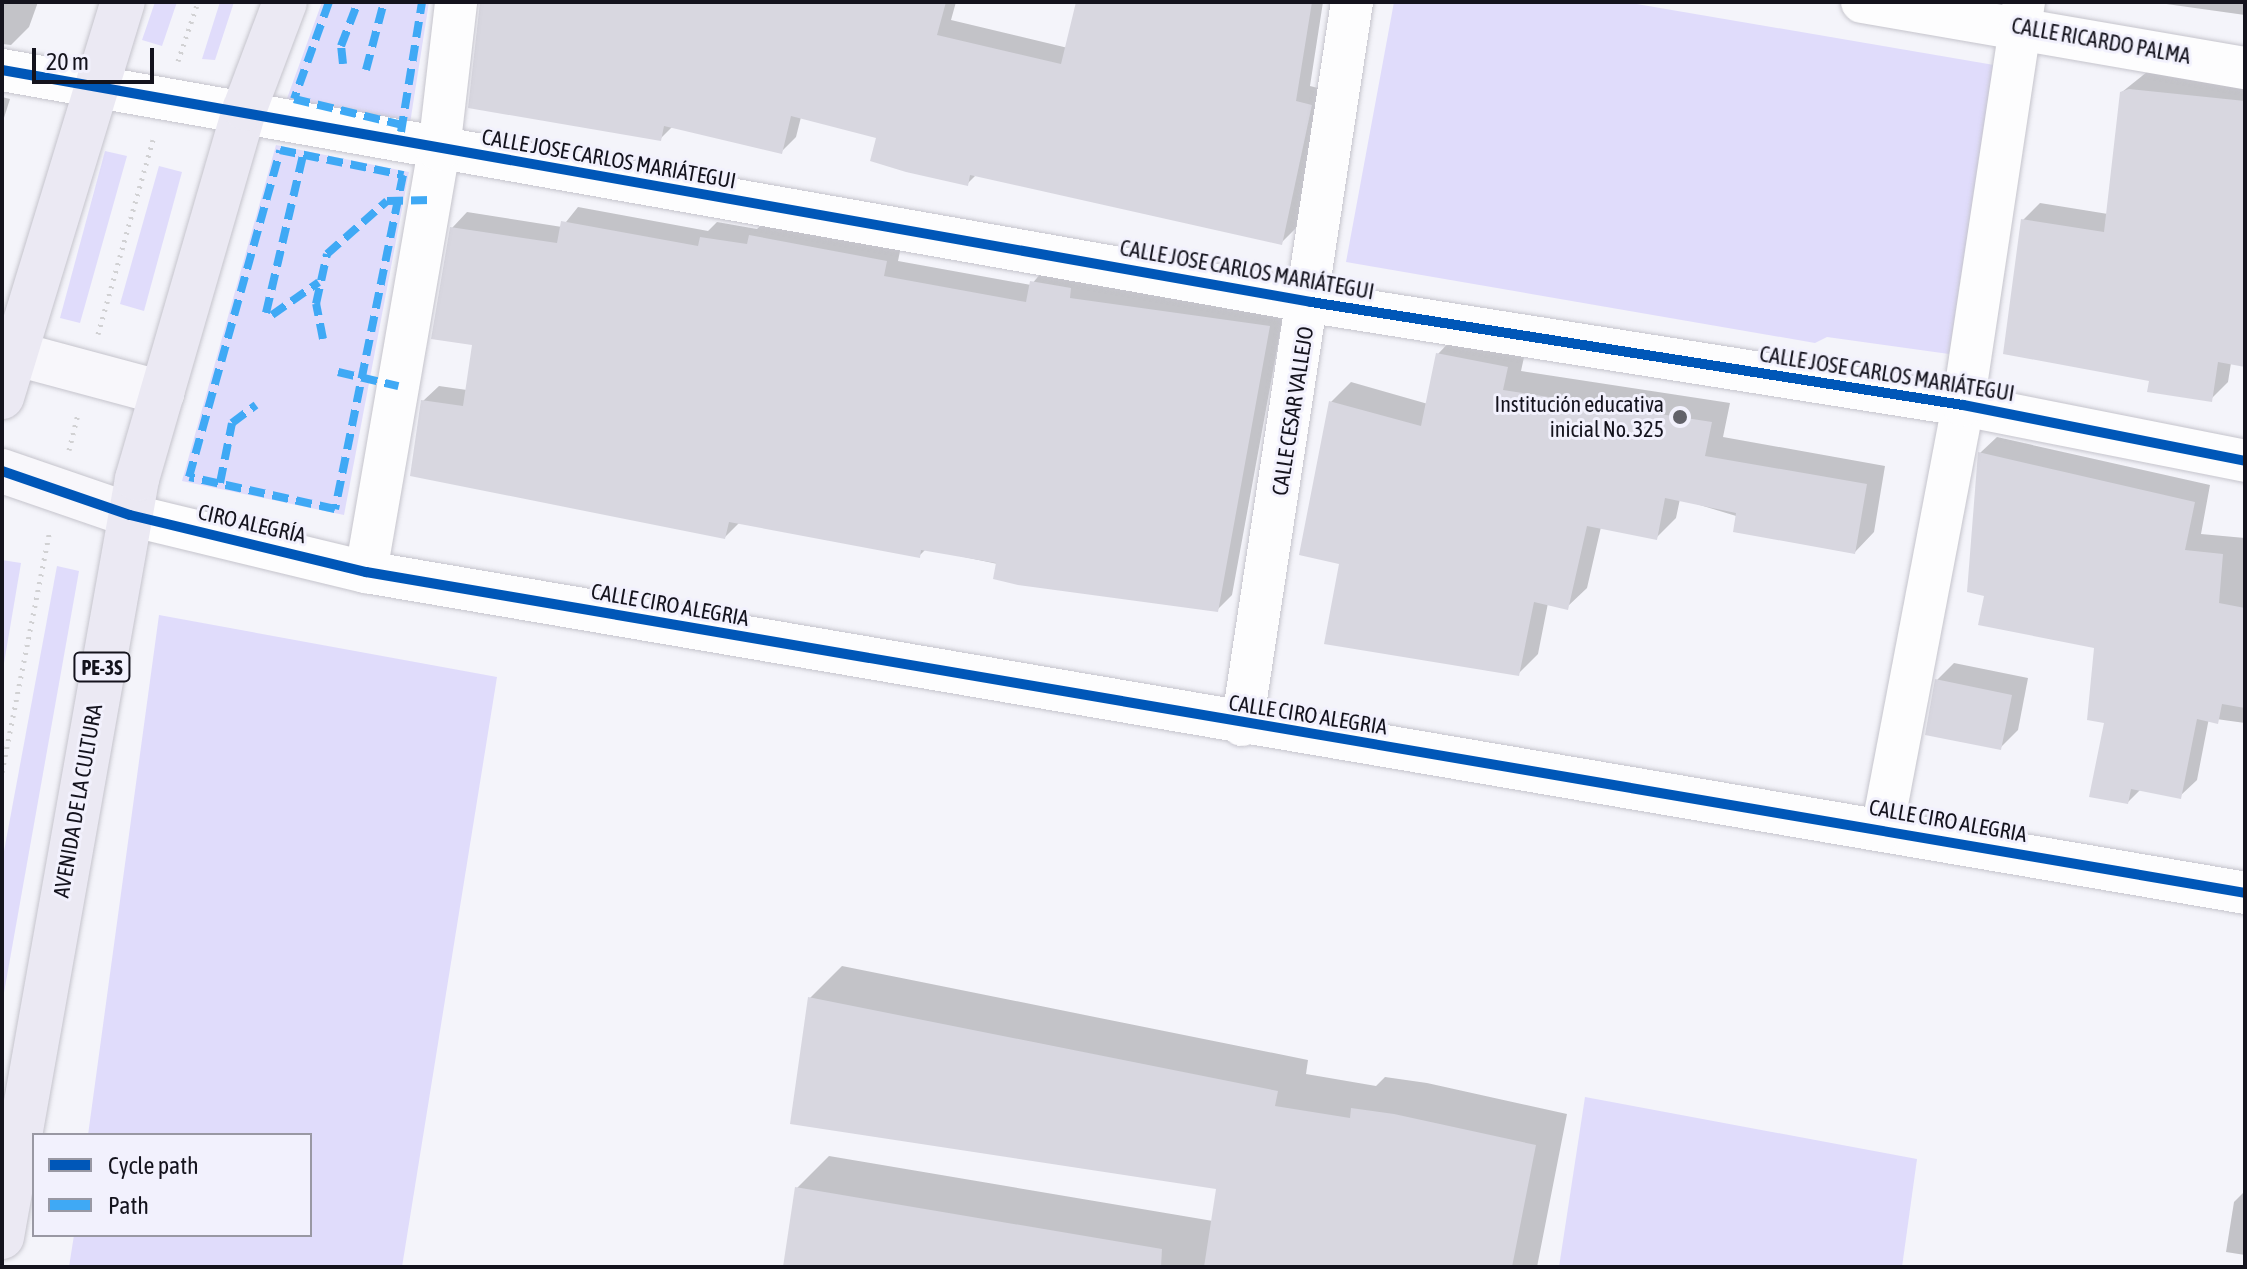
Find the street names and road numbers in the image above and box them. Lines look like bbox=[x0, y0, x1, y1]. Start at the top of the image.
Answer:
street label: CALLE RICARDO PALMA bbox=[2009, 12, 2193, 70]
street label: CALLE JOSE CARLOS MARIÁTEGUI bbox=[480, 124, 738, 194]
street label: CALLE JOSE CARLOS MARIÁTEGUI bbox=[1118, 235, 1376, 305]
street label: CALLE CESAR VALLEJO bbox=[1267, 325, 1319, 497]
street label: CALLE JOSE CARLOS MARIÁTEGUI bbox=[1758, 341, 2016, 407]
street label: CIRO ALEGRÍA bbox=[196, 499, 308, 549]
street label: CALLE CIRO ALEGRIA bbox=[589, 578, 751, 632]
road number: PE-3S bbox=[72, 651, 132, 683]
street label: CALLE CIRO ALEGRIA bbox=[1227, 689, 1389, 741]
street label: AVENIDA DE LA CULTURA bbox=[48, 702, 108, 900]
street label: CALLE CIRO ALEGRIA bbox=[1867, 794, 2029, 848]

